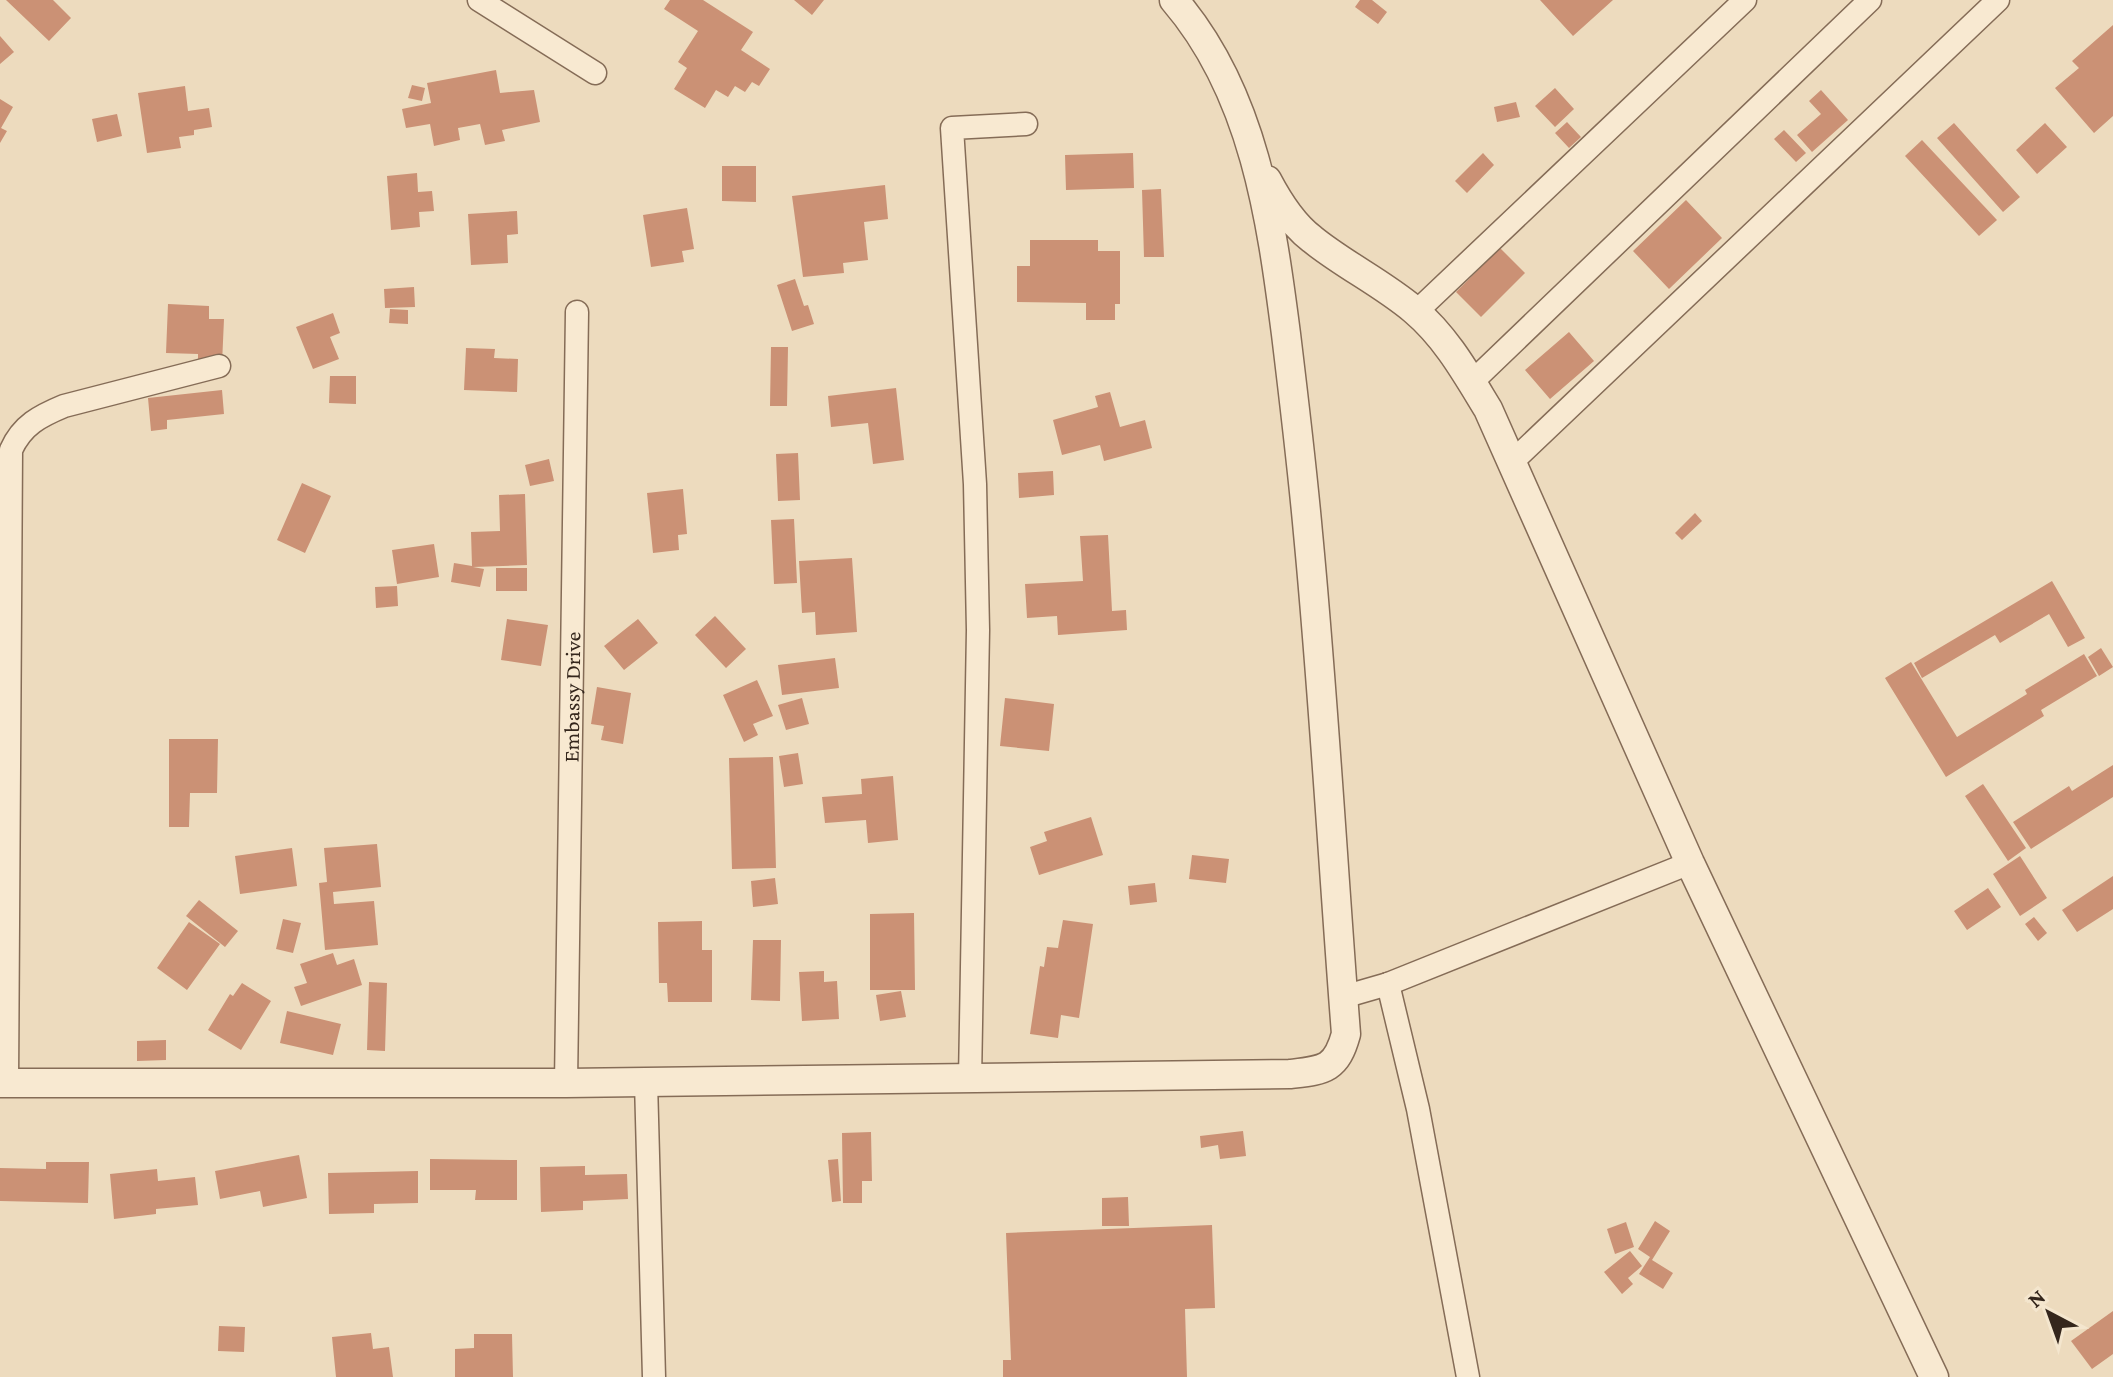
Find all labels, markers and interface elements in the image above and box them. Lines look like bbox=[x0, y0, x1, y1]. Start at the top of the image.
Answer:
street label: Embassy Drive bbox=[559, 632, 585, 762]
north arrow bbox=[2009, 1273, 2089, 1353]
text: N bbox=[2022, 1284, 2050, 1313]

